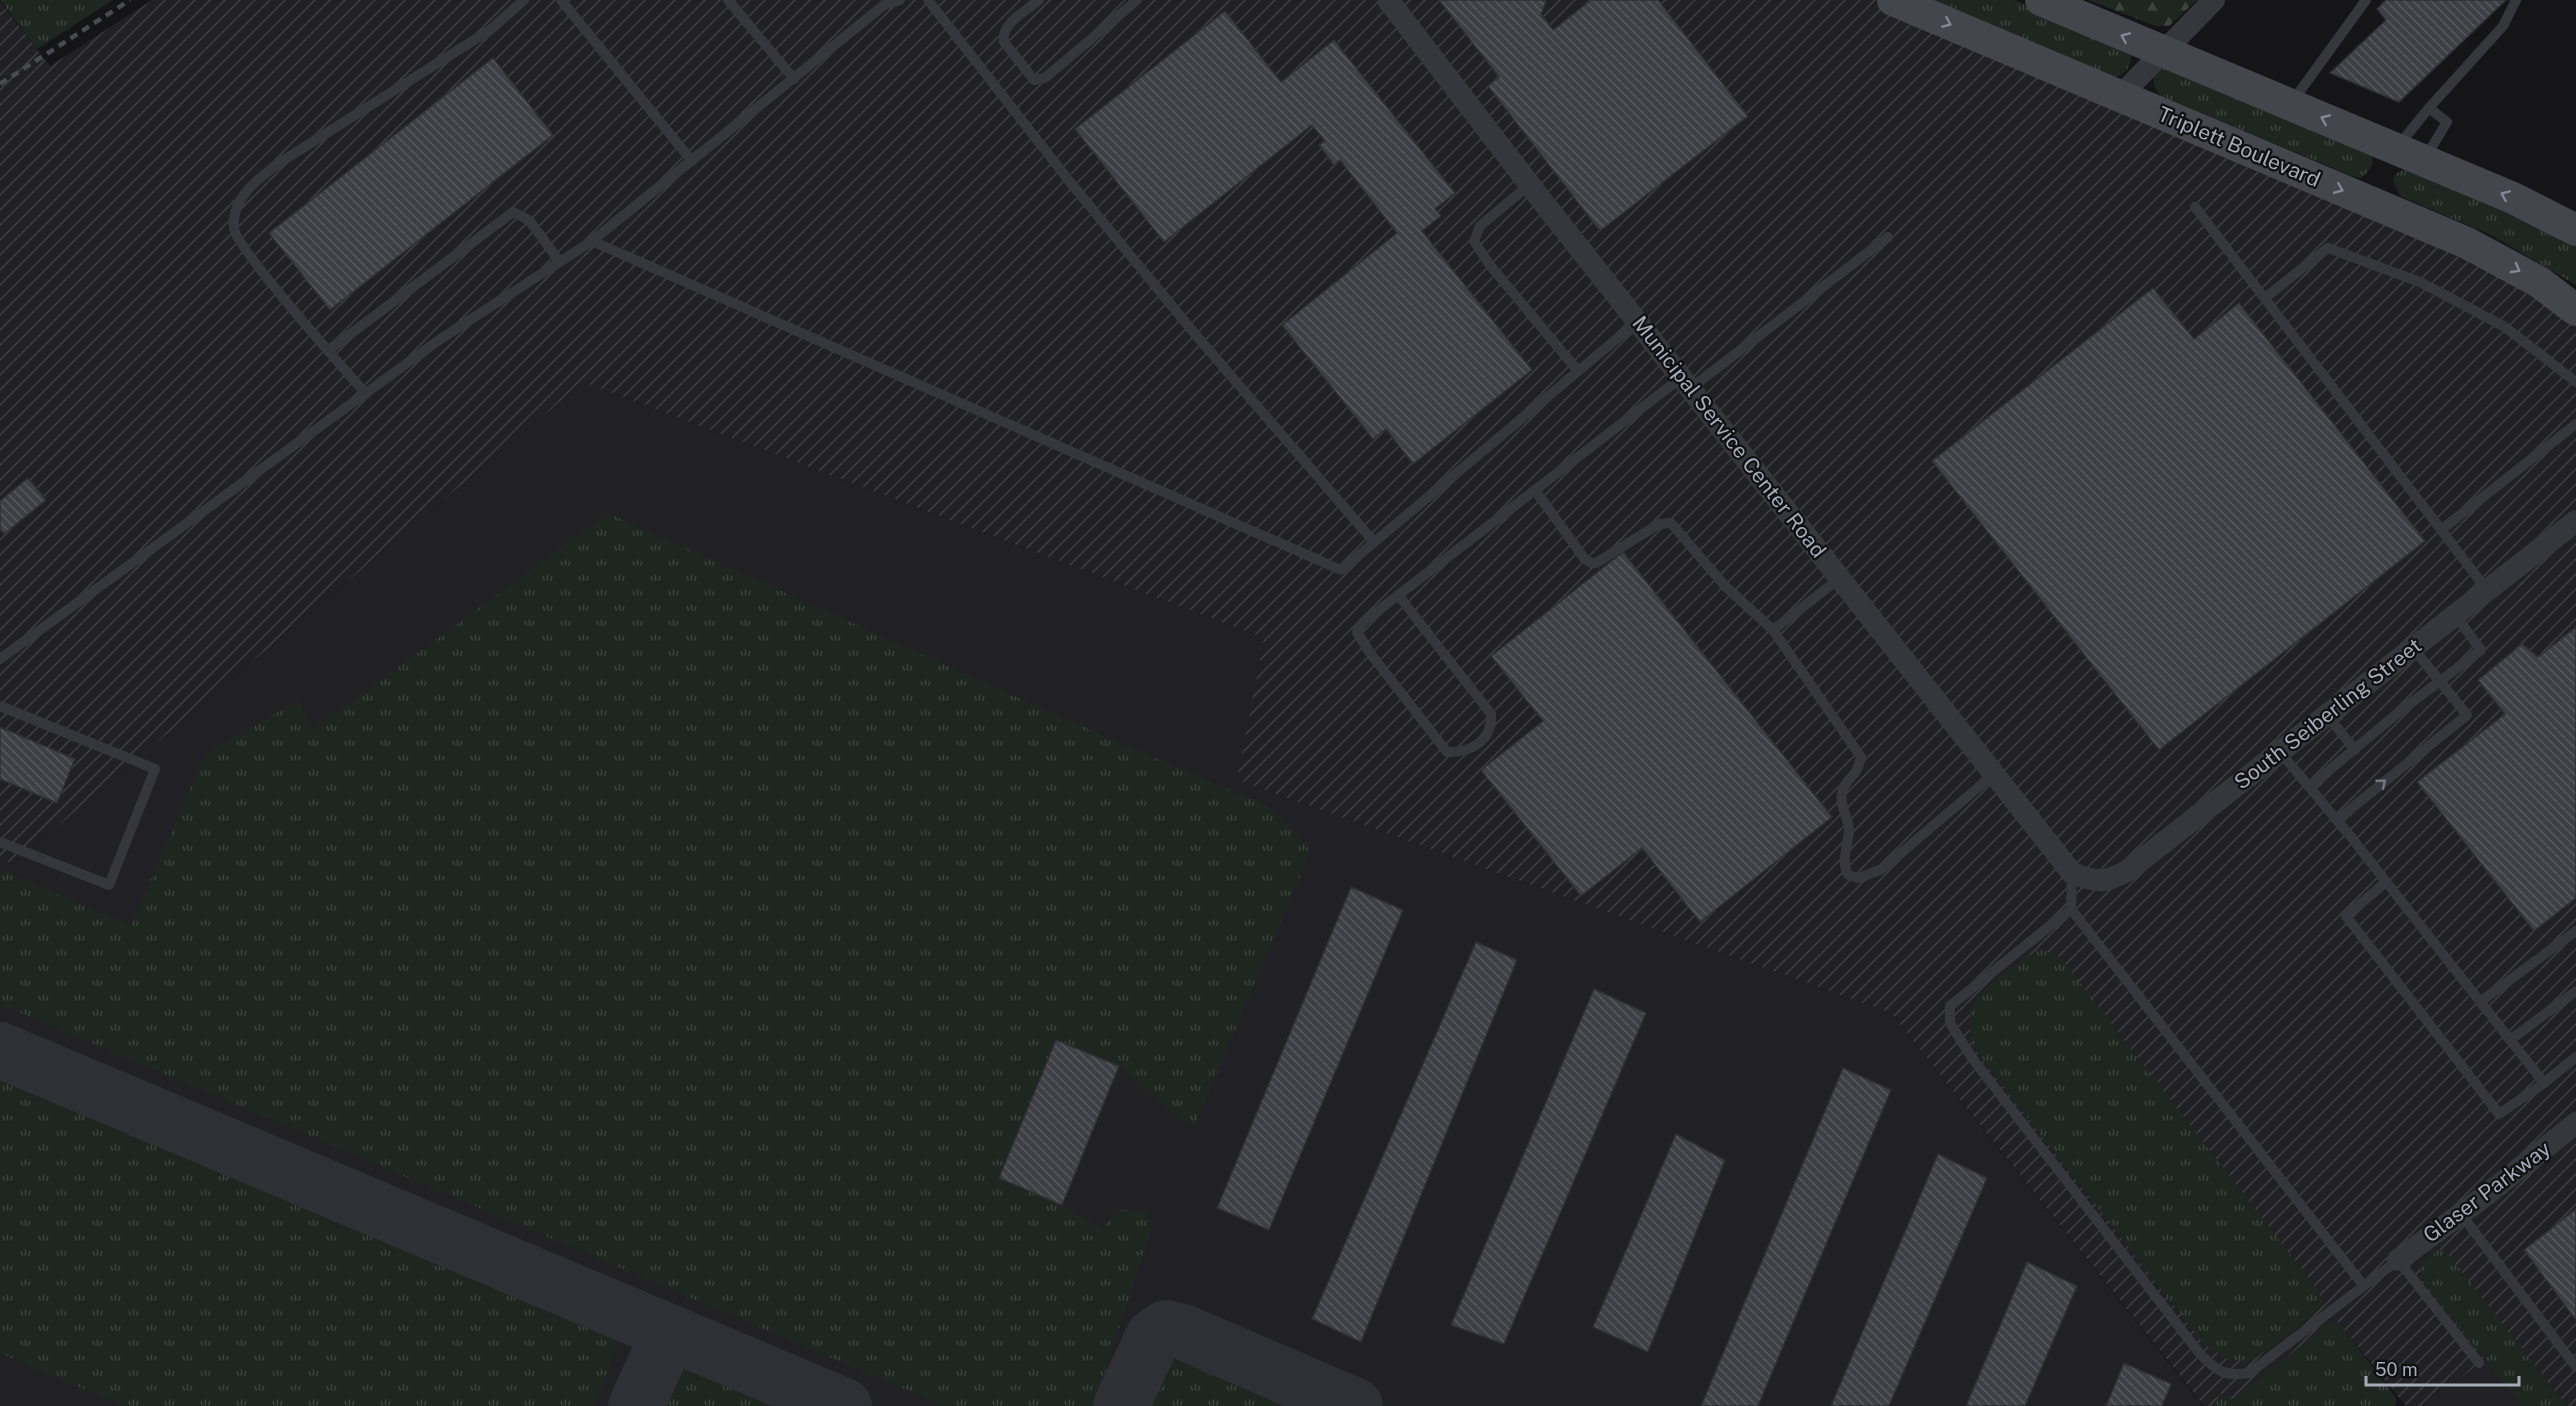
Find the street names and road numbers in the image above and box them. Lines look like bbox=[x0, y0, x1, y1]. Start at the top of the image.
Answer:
street label: Triplett Boulevard bbox=[2154, 101, 2324, 192]
street label: Municipal Service Center Road bbox=[1627, 311, 1831, 562]
street label: South Seiberling Street bbox=[2229, 633, 2426, 794]
street label: Glaser Parkway bbox=[2418, 1136, 2555, 1248]

